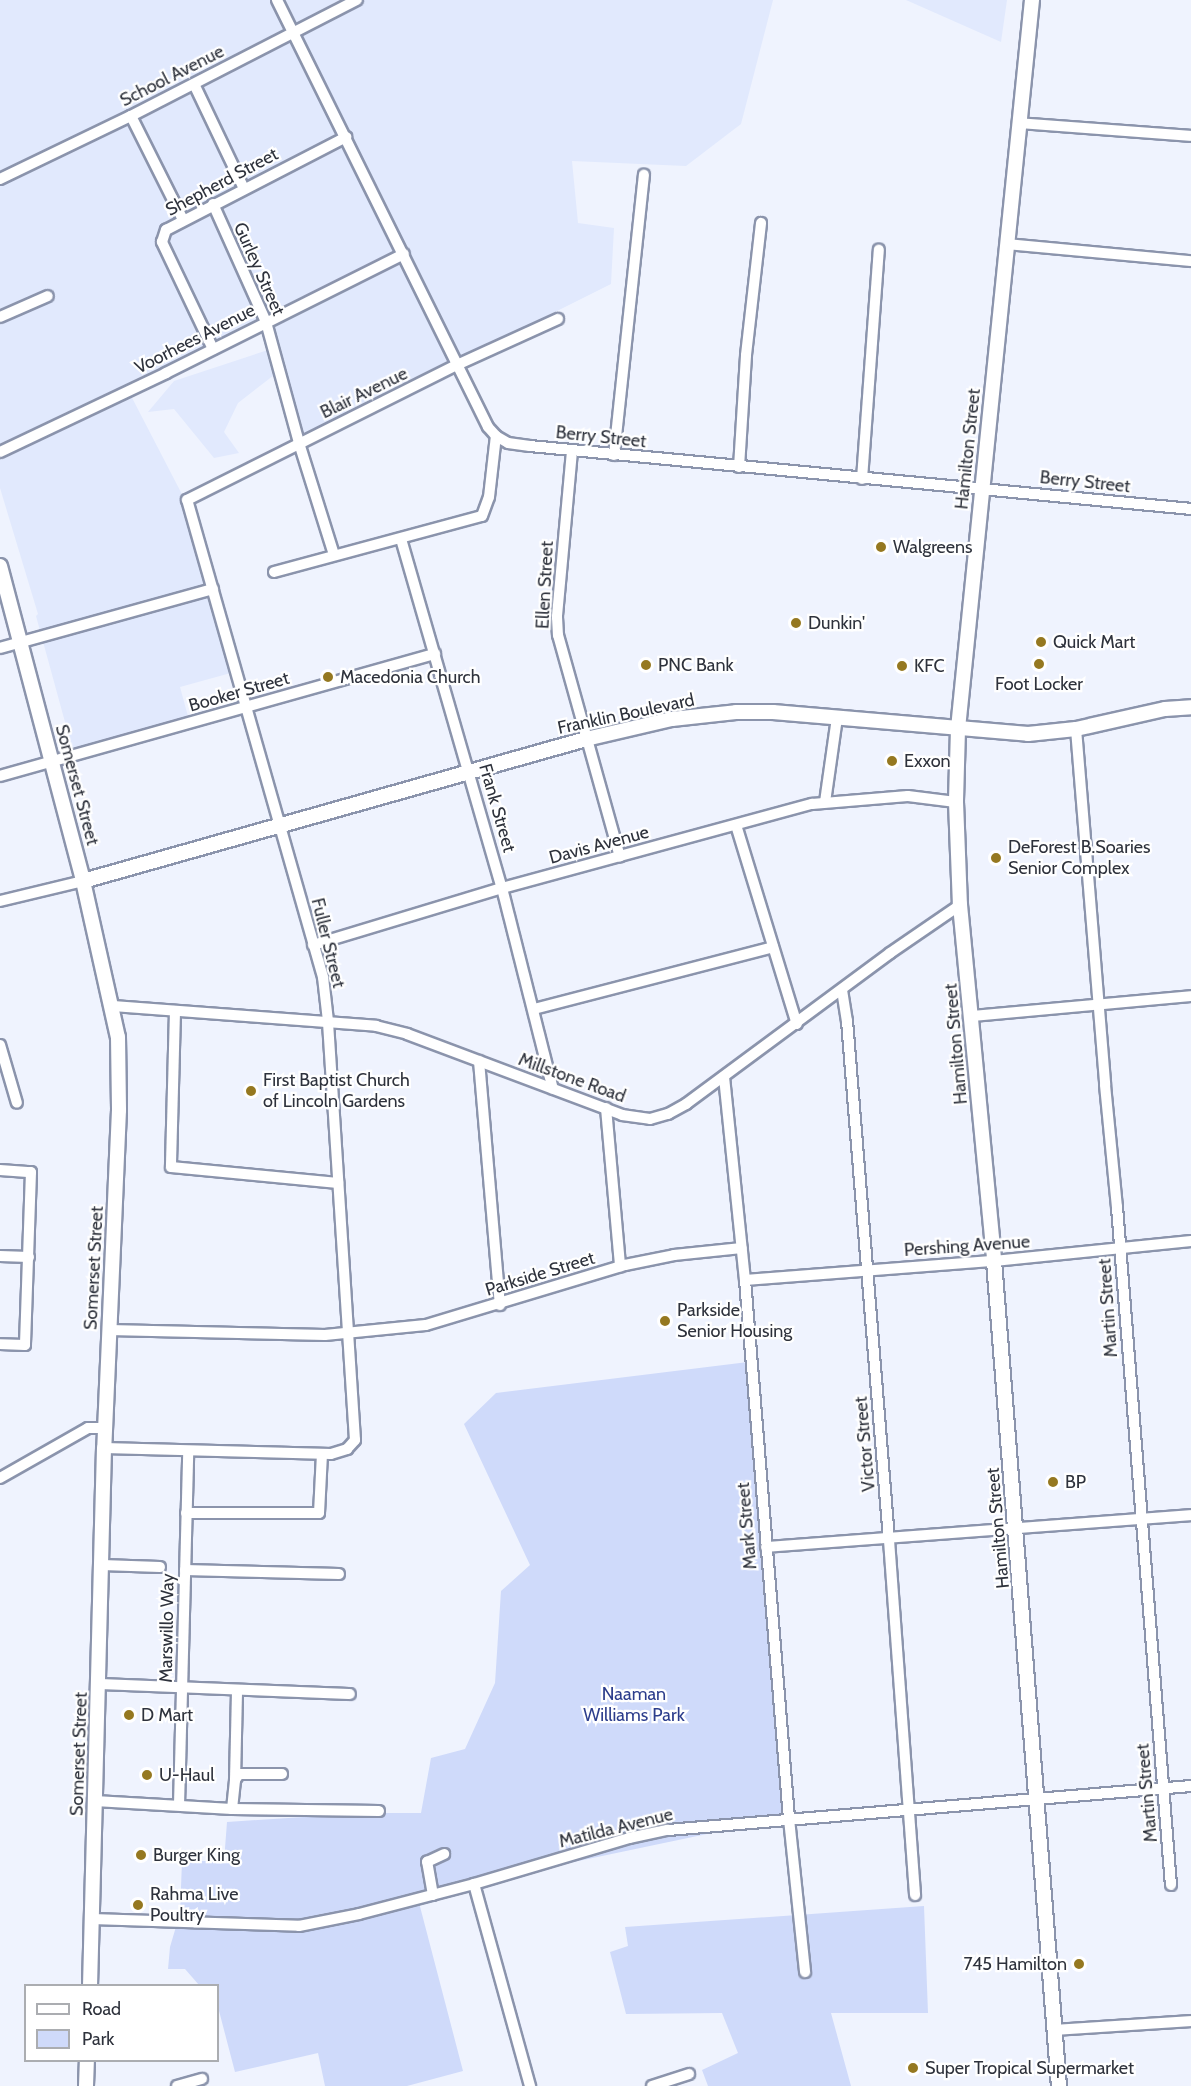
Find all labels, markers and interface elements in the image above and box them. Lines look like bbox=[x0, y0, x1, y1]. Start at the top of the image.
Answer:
street label: School Avenue bbox=[116, 41, 228, 111]
street label: Shepherd Street bbox=[162, 143, 282, 221]
street label: Gurley Street bbox=[229, 219, 289, 319]
street label: Voorhees Avenue bbox=[131, 299, 259, 379]
street label: Blair Avenue bbox=[317, 363, 411, 423]
street label: Hamilton Street bbox=[951, 388, 985, 510]
street label: Berry Street bbox=[555, 422, 647, 452]
street label: Berry Street bbox=[1039, 467, 1131, 497]
place label: Walgreens bbox=[893, 536, 973, 558]
marker: Walgreens bbox=[874, 540, 888, 554]
street label: Ellen Street bbox=[532, 541, 558, 629]
place label: Dunkin' bbox=[808, 612, 865, 634]
marker: Dunkin' bbox=[789, 616, 803, 630]
place label: Quick Mart bbox=[1053, 631, 1135, 653]
marker: Quick Mart bbox=[1034, 635, 1048, 649]
place label: PNC Bank bbox=[658, 654, 734, 676]
place label: KFC bbox=[914, 655, 945, 677]
marker: Foot Locker bbox=[1032, 657, 1046, 671]
marker: PNC Bank bbox=[639, 658, 653, 672]
marker: KFC bbox=[895, 659, 909, 673]
place label: Macedonia Church bbox=[340, 666, 481, 688]
street label: Booker Street bbox=[186, 667, 292, 717]
marker: Macedonia Church bbox=[321, 670, 335, 684]
place label: Foot Locker bbox=[995, 673, 1083, 695]
street label: Franklin Boulevard bbox=[556, 689, 696, 739]
street label: Somerset Street bbox=[51, 722, 103, 848]
place label: Exxon bbox=[904, 750, 951, 772]
marker: Exxon bbox=[885, 754, 899, 768]
street label: Frank Street bbox=[474, 761, 520, 855]
street label: Davis Avenue bbox=[547, 821, 651, 869]
place label: DeForest B.Soaries Senior Complex bbox=[1008, 837, 1150, 880]
marker: DeForest B.Soaries Senior Complex bbox=[989, 851, 1003, 865]
street label: Fuller Street bbox=[306, 896, 350, 990]
street label: Hamilton Street bbox=[940, 983, 972, 1105]
street label: Millstone Road bbox=[515, 1049, 629, 1107]
place label: First Baptist Church of Lincoln Gardens bbox=[263, 1070, 410, 1112]
marker: First Baptist Church of Lincoln Gardens bbox=[244, 1084, 258, 1098]
street label: Somerset Street bbox=[80, 1205, 108, 1331]
street label: Pershing Avenue bbox=[903, 1231, 1031, 1261]
street label: Parkside Street bbox=[483, 1247, 597, 1301]
street label: Martin Street bbox=[1094, 1258, 1122, 1358]
place label: Parkside Senior Housing bbox=[677, 1300, 792, 1342]
marker: Parkside Senior Housing bbox=[658, 1314, 672, 1328]
street label: Victor Street bbox=[850, 1395, 880, 1493]
street label: Hamilton Street bbox=[982, 1467, 1014, 1589]
place label: BP bbox=[1065, 1471, 1086, 1493]
marker: BP bbox=[1046, 1475, 1060, 1489]
street label: Mark Street bbox=[732, 1482, 762, 1570]
street label: Marswillo Way bbox=[155, 1573, 179, 1683]
park label: Naaman Williams Park bbox=[583, 1684, 685, 1726]
street label: Somerset Street bbox=[66, 1692, 92, 1816]
place label: D Mart bbox=[141, 1704, 193, 1726]
marker: D Mart bbox=[122, 1708, 136, 1722]
street label: Martin Street bbox=[1132, 1743, 1162, 1843]
place label: U-Haul bbox=[159, 1764, 215, 1786]
marker: U-Haul bbox=[140, 1768, 154, 1782]
street label: Matilda Avenue bbox=[557, 1803, 675, 1853]
place label: Burger King bbox=[153, 1844, 240, 1866]
marker: Burger King bbox=[134, 1848, 148, 1862]
place label: Rahma Live Poultry bbox=[150, 1884, 238, 1926]
marker: Rahma Live Poultry bbox=[131, 1898, 145, 1912]
place label: 745 Hamilton bbox=[964, 1953, 1067, 1975]
marker: 745 Hamilton bbox=[1072, 1957, 1086, 1971]
legend bbox=[24, 1984, 219, 2062]
text: Road bbox=[82, 1998, 121, 2020]
text: Park bbox=[82, 2028, 114, 2050]
place label: Super Tropical Supermarket bbox=[925, 2057, 1134, 2079]
marker: Super Tropical Supermarket bbox=[906, 2061, 920, 2075]

